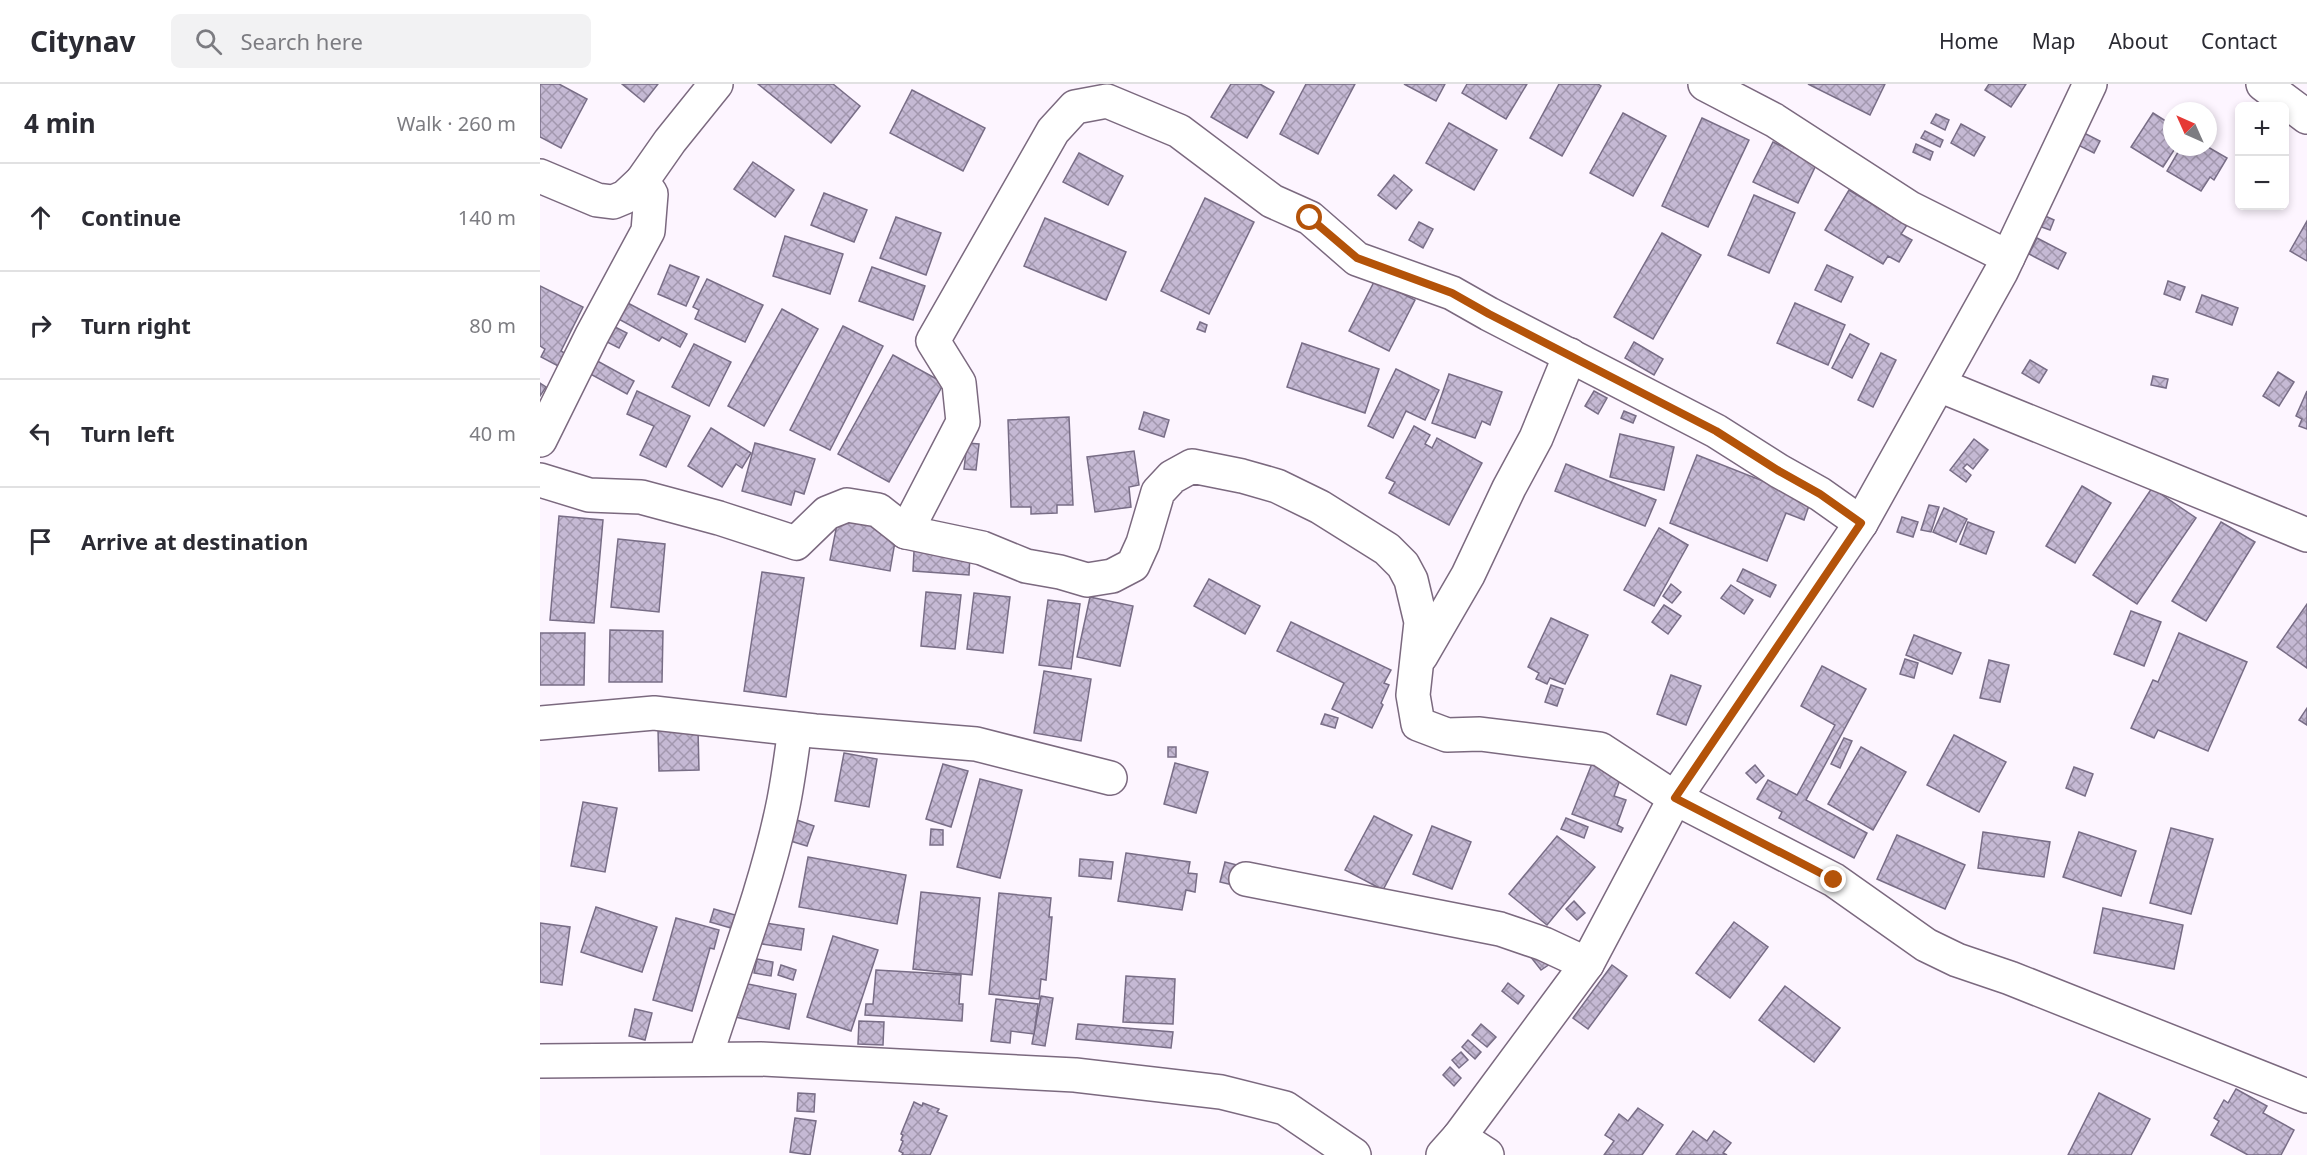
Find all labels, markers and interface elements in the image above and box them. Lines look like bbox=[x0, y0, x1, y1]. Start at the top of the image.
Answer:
search box bbox=[171, 14, 591, 68]
text: Citynav bbox=[30, 22, 135, 60]
icon: search bbox=[192, 25, 225, 58]
text: Search here bbox=[240, 26, 363, 56]
text: Home bbox=[1939, 27, 1999, 55]
text: Map bbox=[2032, 27, 2075, 55]
text: About bbox=[2108, 27, 2168, 55]
text: Contact bbox=[2201, 27, 2277, 55]
north arrow bbox=[2163, 102, 2217, 156]
map controls bbox=[2235, 102, 2289, 210]
button: + bbox=[2235, 102, 2289, 156]
text: 4 min bbox=[24, 105, 96, 141]
text: Walk · 260 m bbox=[397, 110, 516, 137]
button: − bbox=[2235, 156, 2289, 210]
icon: ahead bbox=[24, 201, 57, 234]
text: Continue bbox=[81, 202, 181, 232]
text: 140 m bbox=[458, 204, 516, 231]
route start bbox=[1296, 204, 1322, 230]
icon: right bbox=[24, 309, 57, 342]
text: Turn right bbox=[81, 310, 191, 340]
text: 80 m bbox=[469, 312, 516, 339]
icon: left bbox=[24, 417, 57, 450]
text: Turn left bbox=[81, 418, 175, 448]
text: 40 m bbox=[469, 420, 516, 447]
icon: arrive bbox=[24, 525, 57, 558]
text: Arrive at destination bbox=[81, 526, 308, 556]
route end bbox=[1820, 866, 1846, 892]

